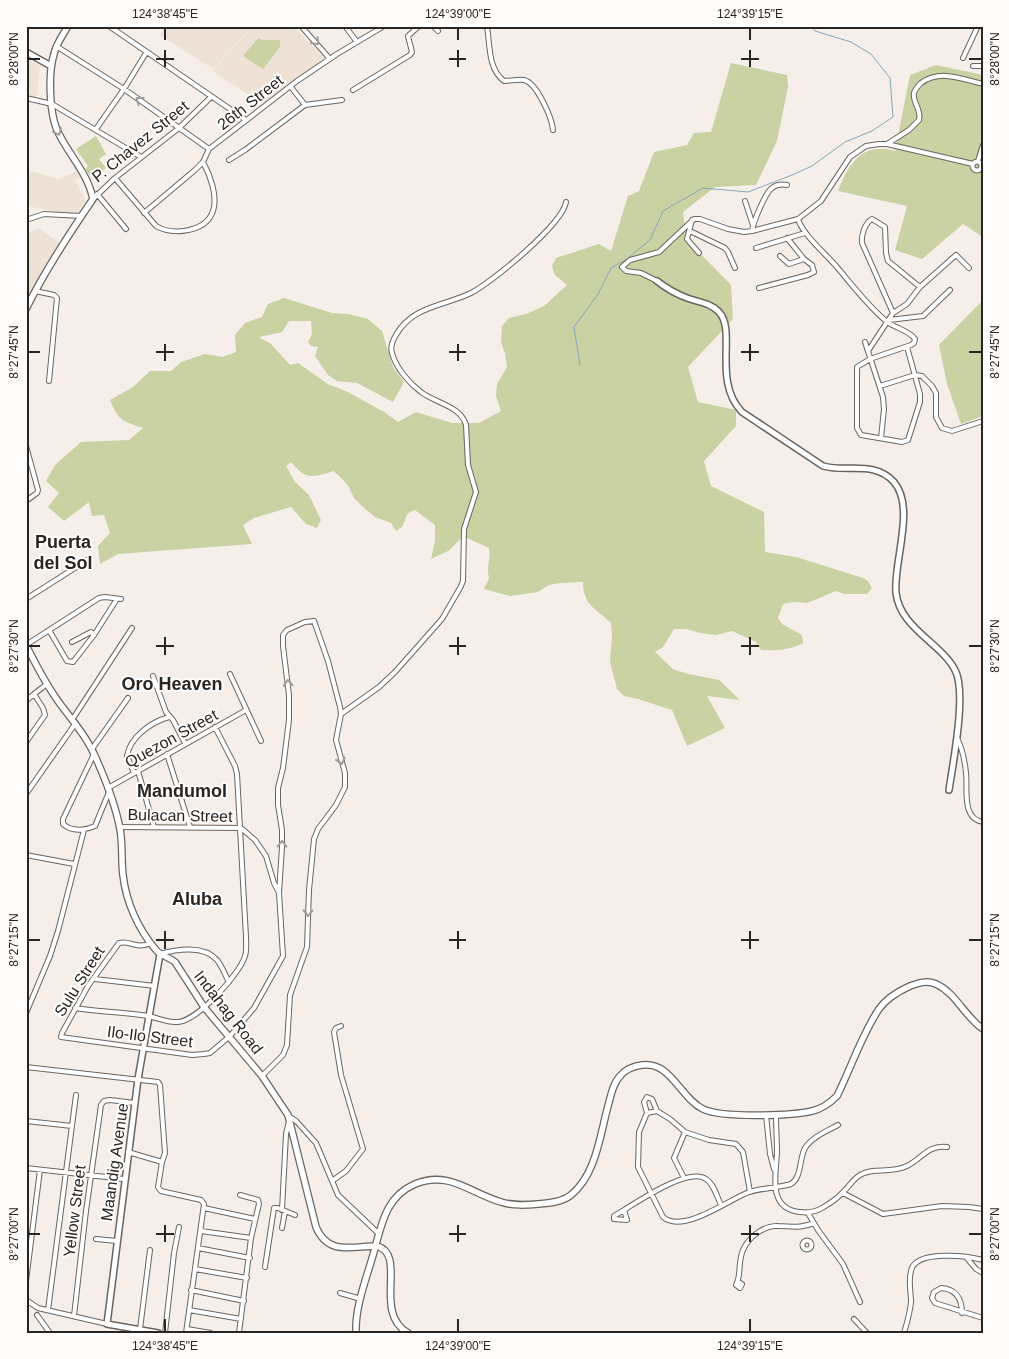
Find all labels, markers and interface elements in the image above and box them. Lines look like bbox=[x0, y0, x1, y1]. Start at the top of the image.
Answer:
text: 124°38'45"E bbox=[132, 7, 198, 21]
text: 124°39'00"E bbox=[425, 7, 491, 21]
text: 124°39'15"E bbox=[717, 7, 783, 21]
text: 8°28'00"N bbox=[7, 32, 21, 86]
text: 8°28'00"N bbox=[988, 32, 1002, 86]
one-way arrow bbox=[310, 36, 318, 45]
street label: 26th Street bbox=[214, 71, 287, 133]
street label: P. Chavez Street bbox=[89, 97, 192, 185]
one-way arrow bbox=[135, 97, 145, 106]
one-way arrow bbox=[52, 127, 63, 136]
text: 8°27'45"N bbox=[7, 325, 21, 379]
text: 8°27'45"N bbox=[988, 325, 1002, 379]
district label: Puerta del Sol bbox=[33, 532, 93, 573]
text: 8°27'30"N bbox=[7, 619, 21, 673]
text: 8°27'30"N bbox=[988, 619, 1002, 673]
district label: Oro Heaven bbox=[121, 674, 223, 694]
one-way arrow bbox=[283, 679, 294, 687]
street label: Quezon Street bbox=[122, 706, 221, 771]
one-way arrow bbox=[335, 756, 345, 764]
district label: Mandumol bbox=[137, 781, 227, 801]
street label: Bulacan Street bbox=[127, 806, 233, 825]
one-way arrow bbox=[277, 840, 287, 848]
district label: Aluba bbox=[172, 889, 223, 909]
one-way arrow bbox=[303, 910, 314, 918]
text: 8°27'15"N bbox=[7, 913, 21, 967]
text: 8°27'15"N bbox=[988, 913, 1002, 967]
street label: Sulu Street bbox=[51, 943, 108, 1019]
street label: Indahag Road bbox=[191, 967, 266, 1057]
street label: Ilo-Ilo Street bbox=[106, 1023, 194, 1050]
street label: Maandig Avenue bbox=[98, 1102, 131, 1222]
street label: Yellow Street bbox=[60, 1163, 89, 1258]
text: 8°27'00"N bbox=[7, 1207, 21, 1261]
text: 8°27'00"N bbox=[988, 1207, 1002, 1261]
text: 124°38'45"E bbox=[132, 1339, 198, 1353]
text: 124°39'00"E bbox=[425, 1339, 491, 1353]
text: 124°39'15"E bbox=[717, 1339, 783, 1353]

